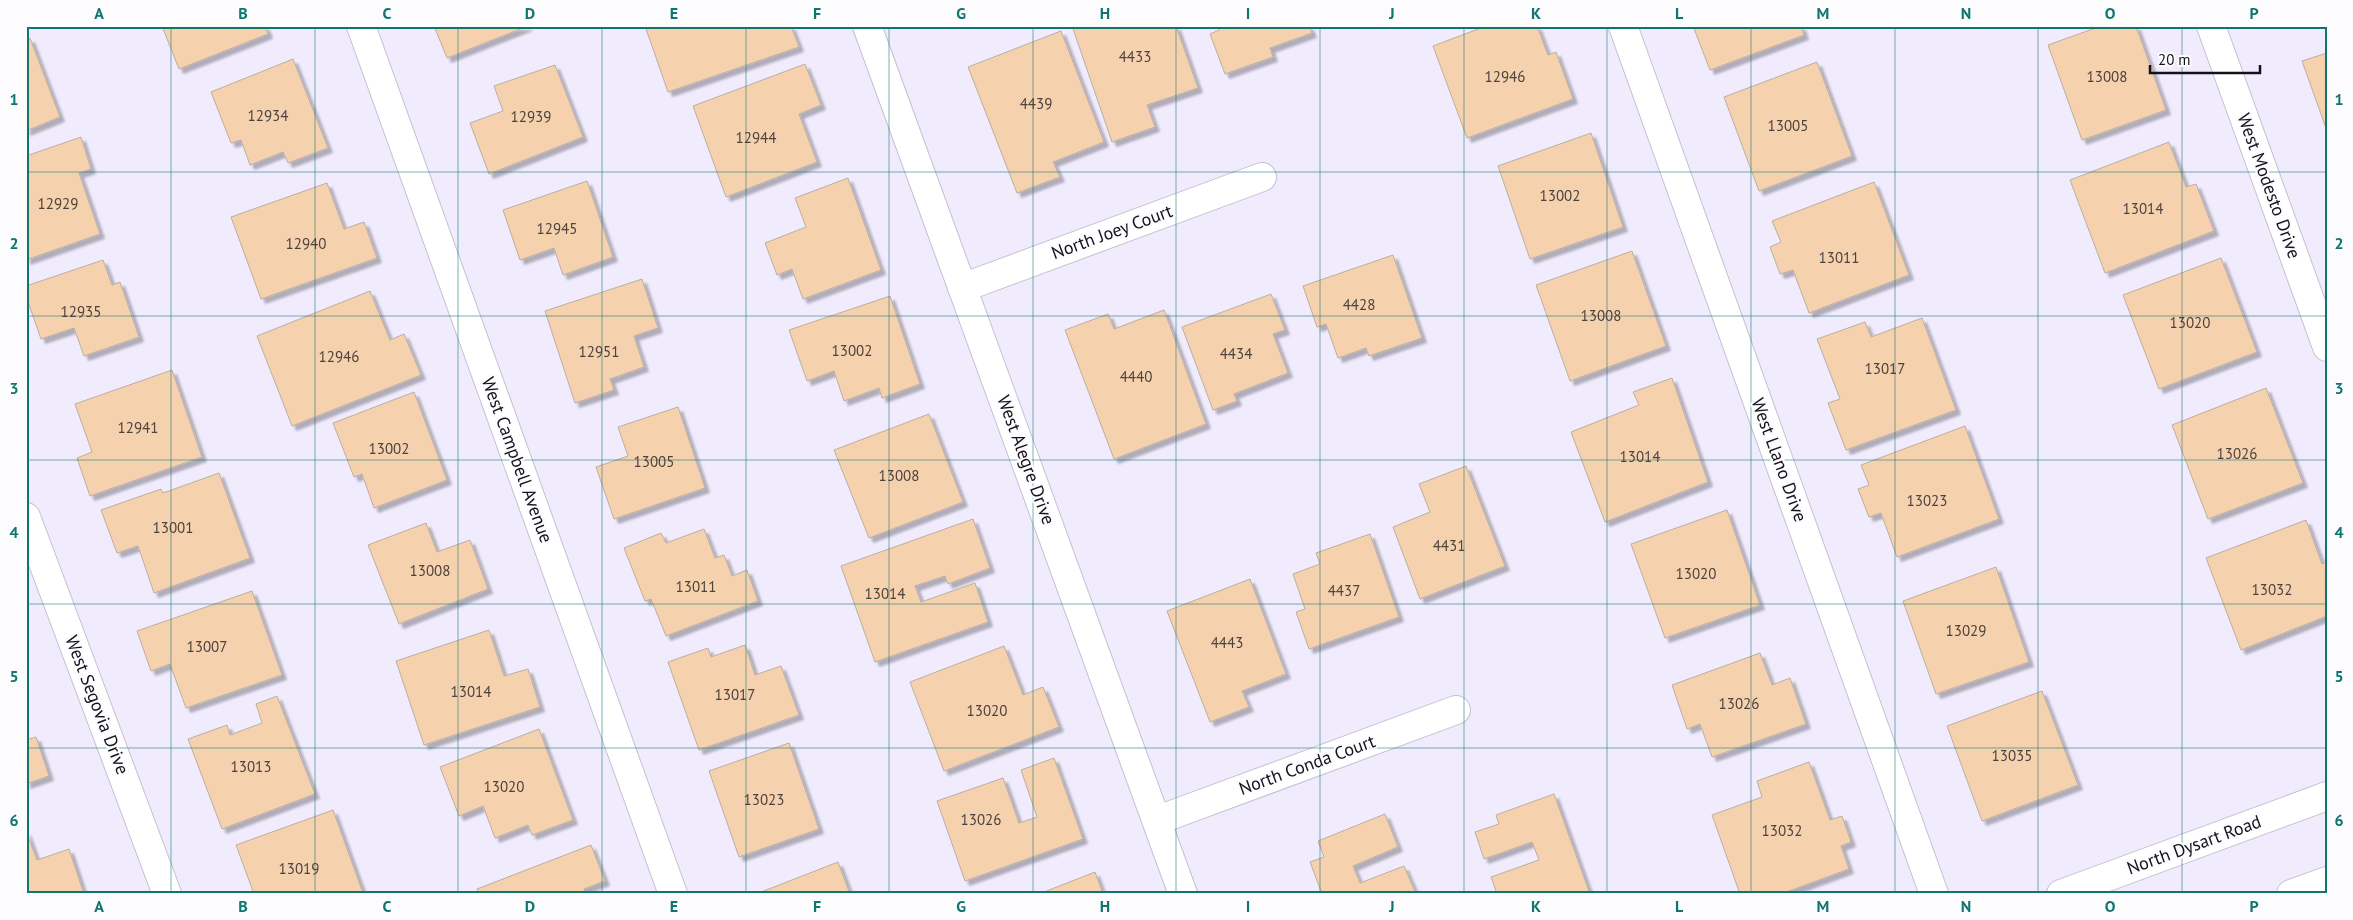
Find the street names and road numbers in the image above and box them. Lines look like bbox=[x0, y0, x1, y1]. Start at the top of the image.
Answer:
street label: West Modesto Drive bbox=[2233, 110, 2306, 262]
street label: North Joey Court bbox=[1048, 199, 1175, 264]
street label: West Campbell Avenue bbox=[477, 374, 558, 546]
street label: West Alegre Drive bbox=[992, 392, 1061, 528]
street label: West Llano Drive bbox=[1746, 395, 1812, 525]
street label: West Segovia Drive bbox=[60, 632, 135, 778]
street label: North Conda Court bbox=[1235, 729, 1378, 800]
street label: North Dysart Road bbox=[2124, 810, 2264, 879]

